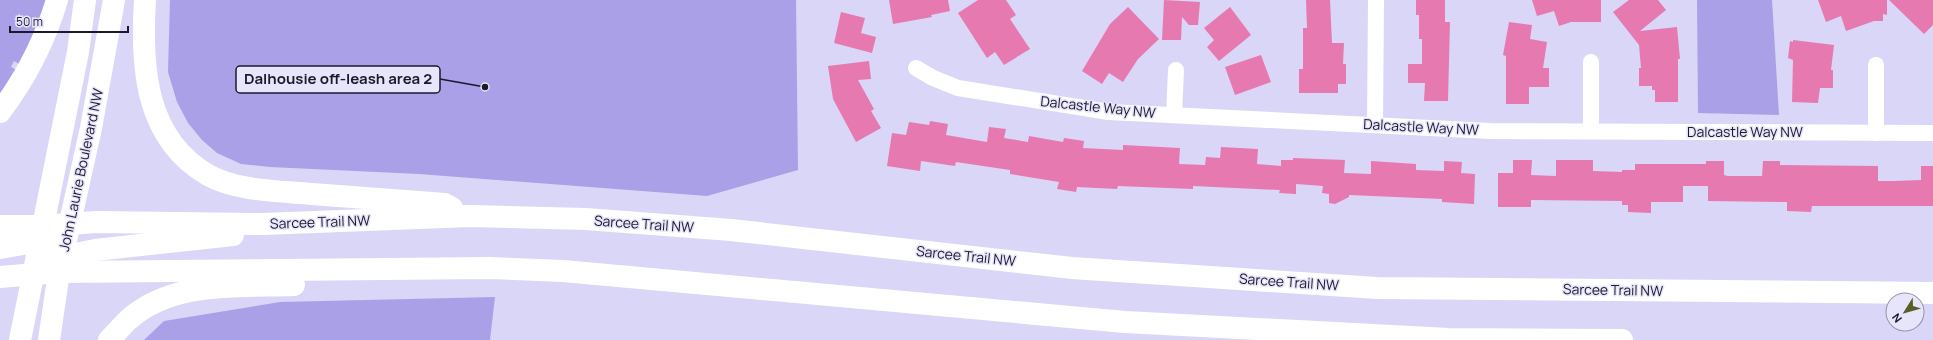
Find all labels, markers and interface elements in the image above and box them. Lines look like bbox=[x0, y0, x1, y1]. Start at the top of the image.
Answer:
scale bar bbox=[10, 8, 128, 34]
text: 50 m bbox=[16, 13, 43, 30]
callout: Dalhousie off-leash area 2 bbox=[236, 66, 440, 93]
text: Dalhousie off-leash area 2 bbox=[244, 68, 432, 89]
street label: John Laurie Boulevard NW bbox=[54, 87, 107, 253]
street label: Dalcastle Way NW bbox=[1039, 91, 1157, 122]
street label: Dalcastle Way NW bbox=[1363, 114, 1479, 139]
street label: Dalcastle Way NW bbox=[1687, 122, 1803, 141]
street label: Sarcee Trail NW bbox=[270, 210, 370, 233]
street label: Sarcee Trail NW bbox=[593, 211, 695, 236]
street label: Sarcee Trail NW bbox=[915, 241, 1017, 270]
street label: Sarcee Trail NW bbox=[1238, 269, 1340, 294]
street label: Sarcee Trail NW bbox=[1563, 279, 1663, 300]
north arrow bbox=[1885, 292, 1925, 332]
text: N bbox=[1888, 311, 1905, 326]

